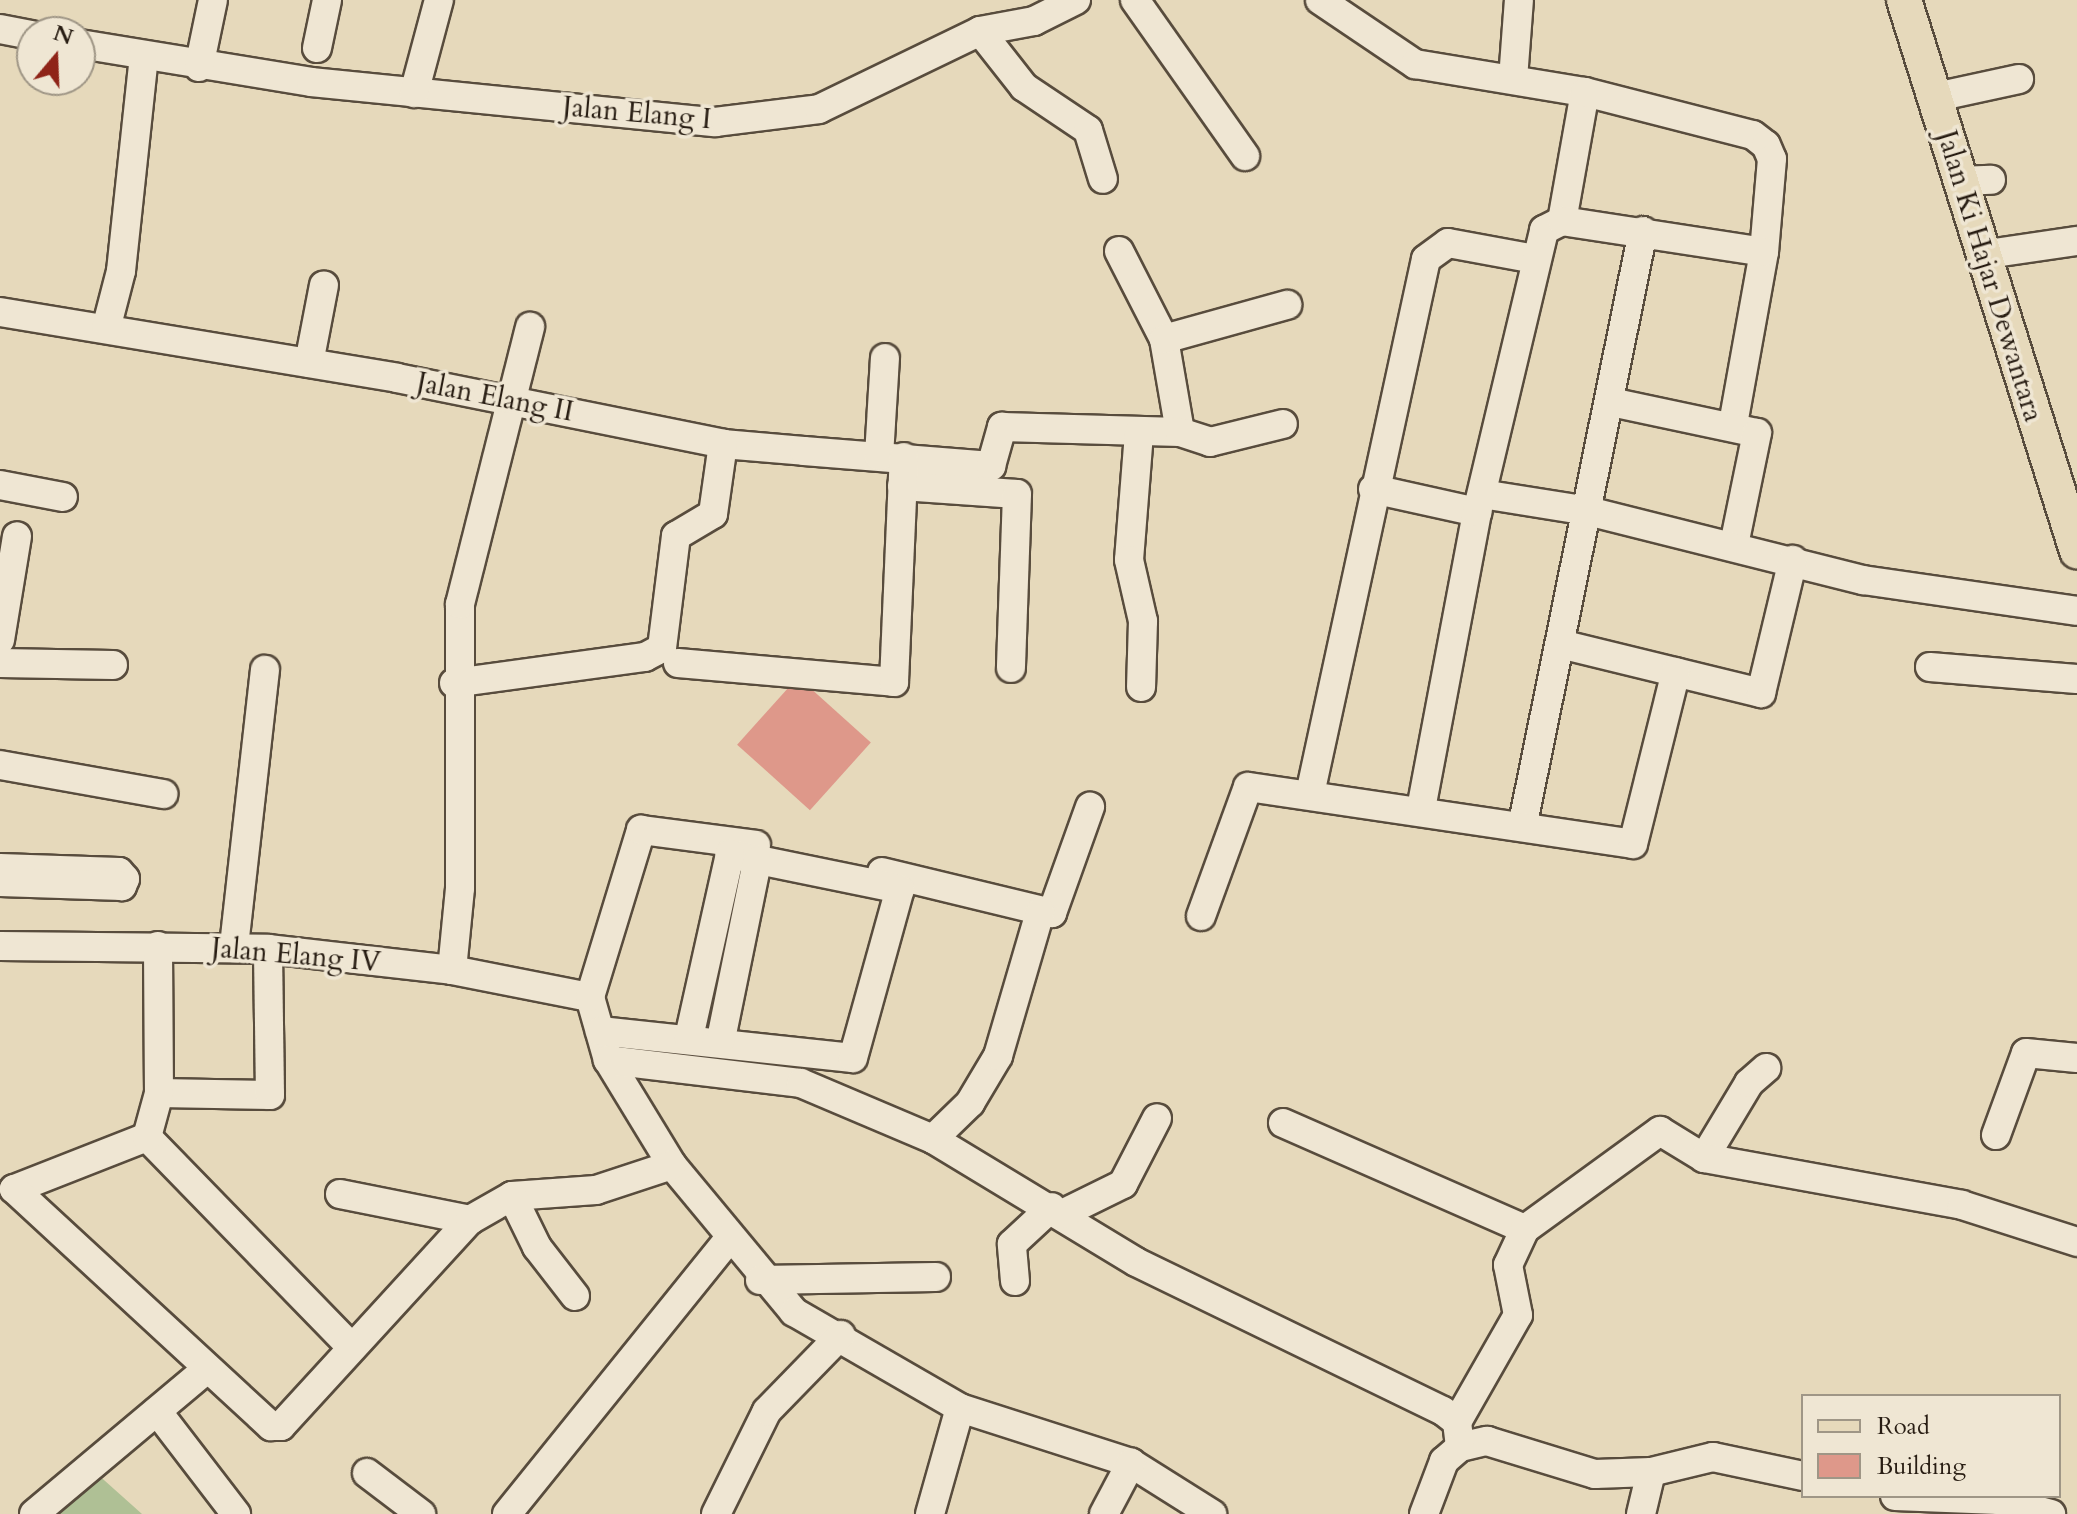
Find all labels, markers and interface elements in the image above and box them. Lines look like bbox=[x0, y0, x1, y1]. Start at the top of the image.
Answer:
north arrow bbox=[16, 16, 96, 96]
text: N bbox=[49, 18, 77, 52]
street label: Jalan Elang I bbox=[561, 90, 713, 136]
street label: Jalan Ki Hajar Dewantara bbox=[1930, 126, 2050, 426]
street label: Jalan Elang II bbox=[414, 365, 576, 429]
street label: Jalan Elang IV bbox=[210, 931, 382, 979]
legend bbox=[1801, 1394, 2061, 1498]
text: Road bbox=[1877, 1410, 1930, 1443]
text: Building bbox=[1877, 1450, 1966, 1483]

